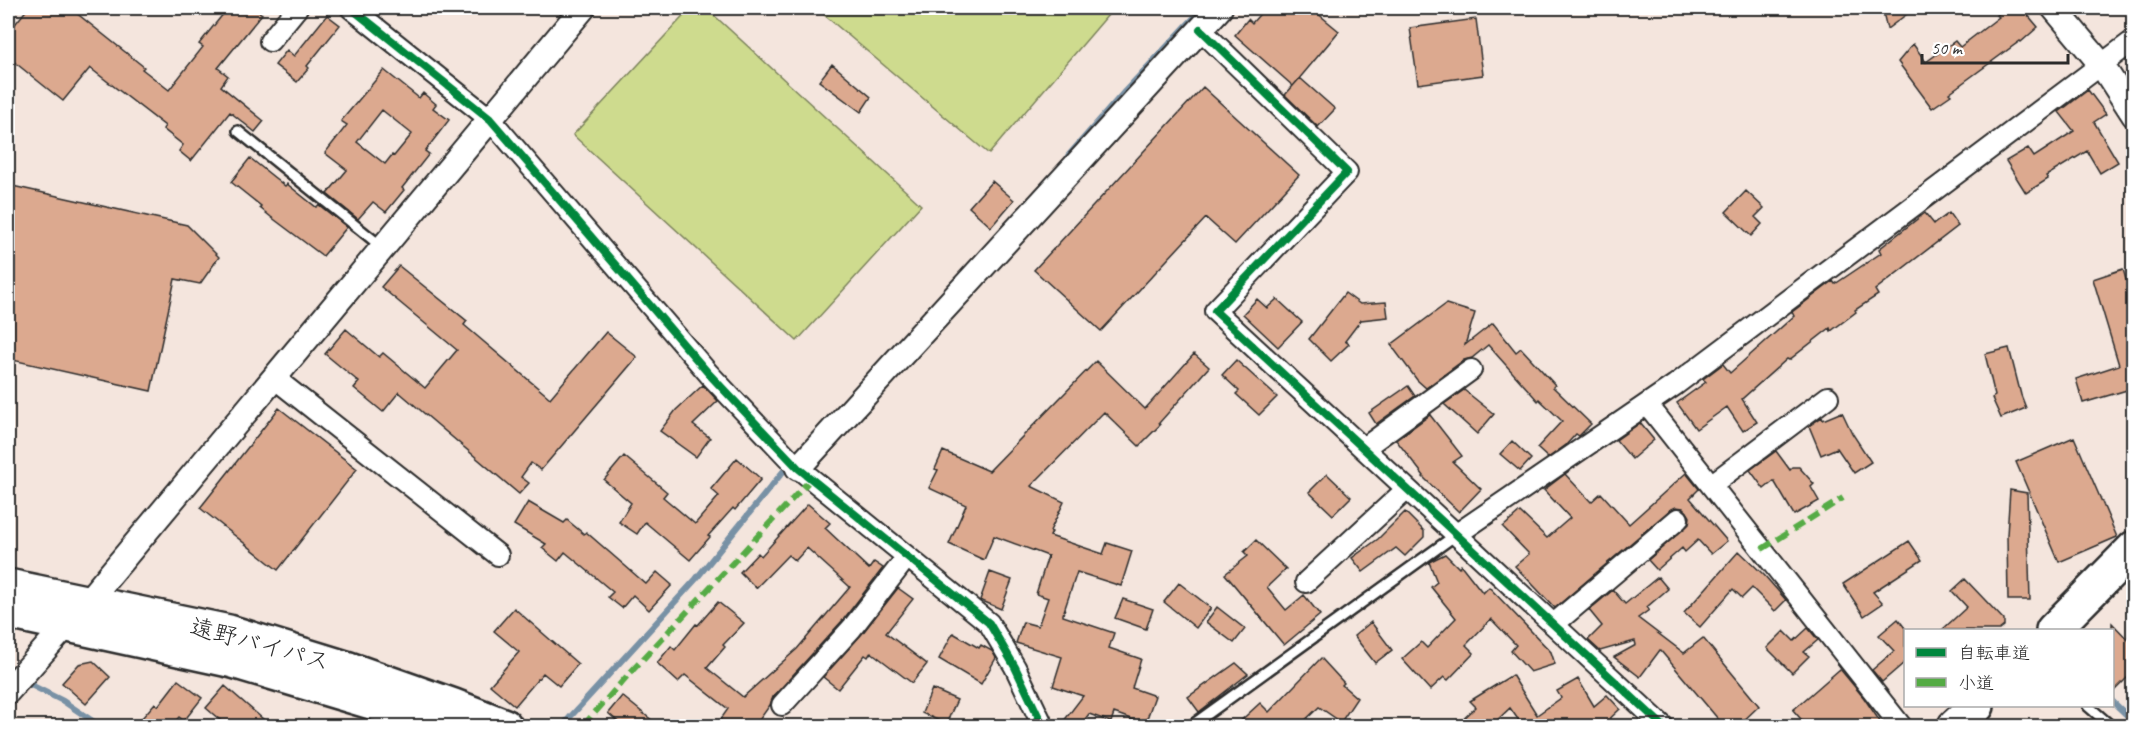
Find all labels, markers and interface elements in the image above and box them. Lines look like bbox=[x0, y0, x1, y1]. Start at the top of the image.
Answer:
scale bar bbox=[1922, 27, 2068, 65]
text: 50 m bbox=[1931, 37, 1964, 59]
street label: 遠野バイパス bbox=[187, 611, 333, 677]
legend bbox=[1904, 629, 2114, 707]
text: 自転車道 bbox=[1958, 642, 2030, 664]
text: 小道 bbox=[1958, 672, 1994, 694]

